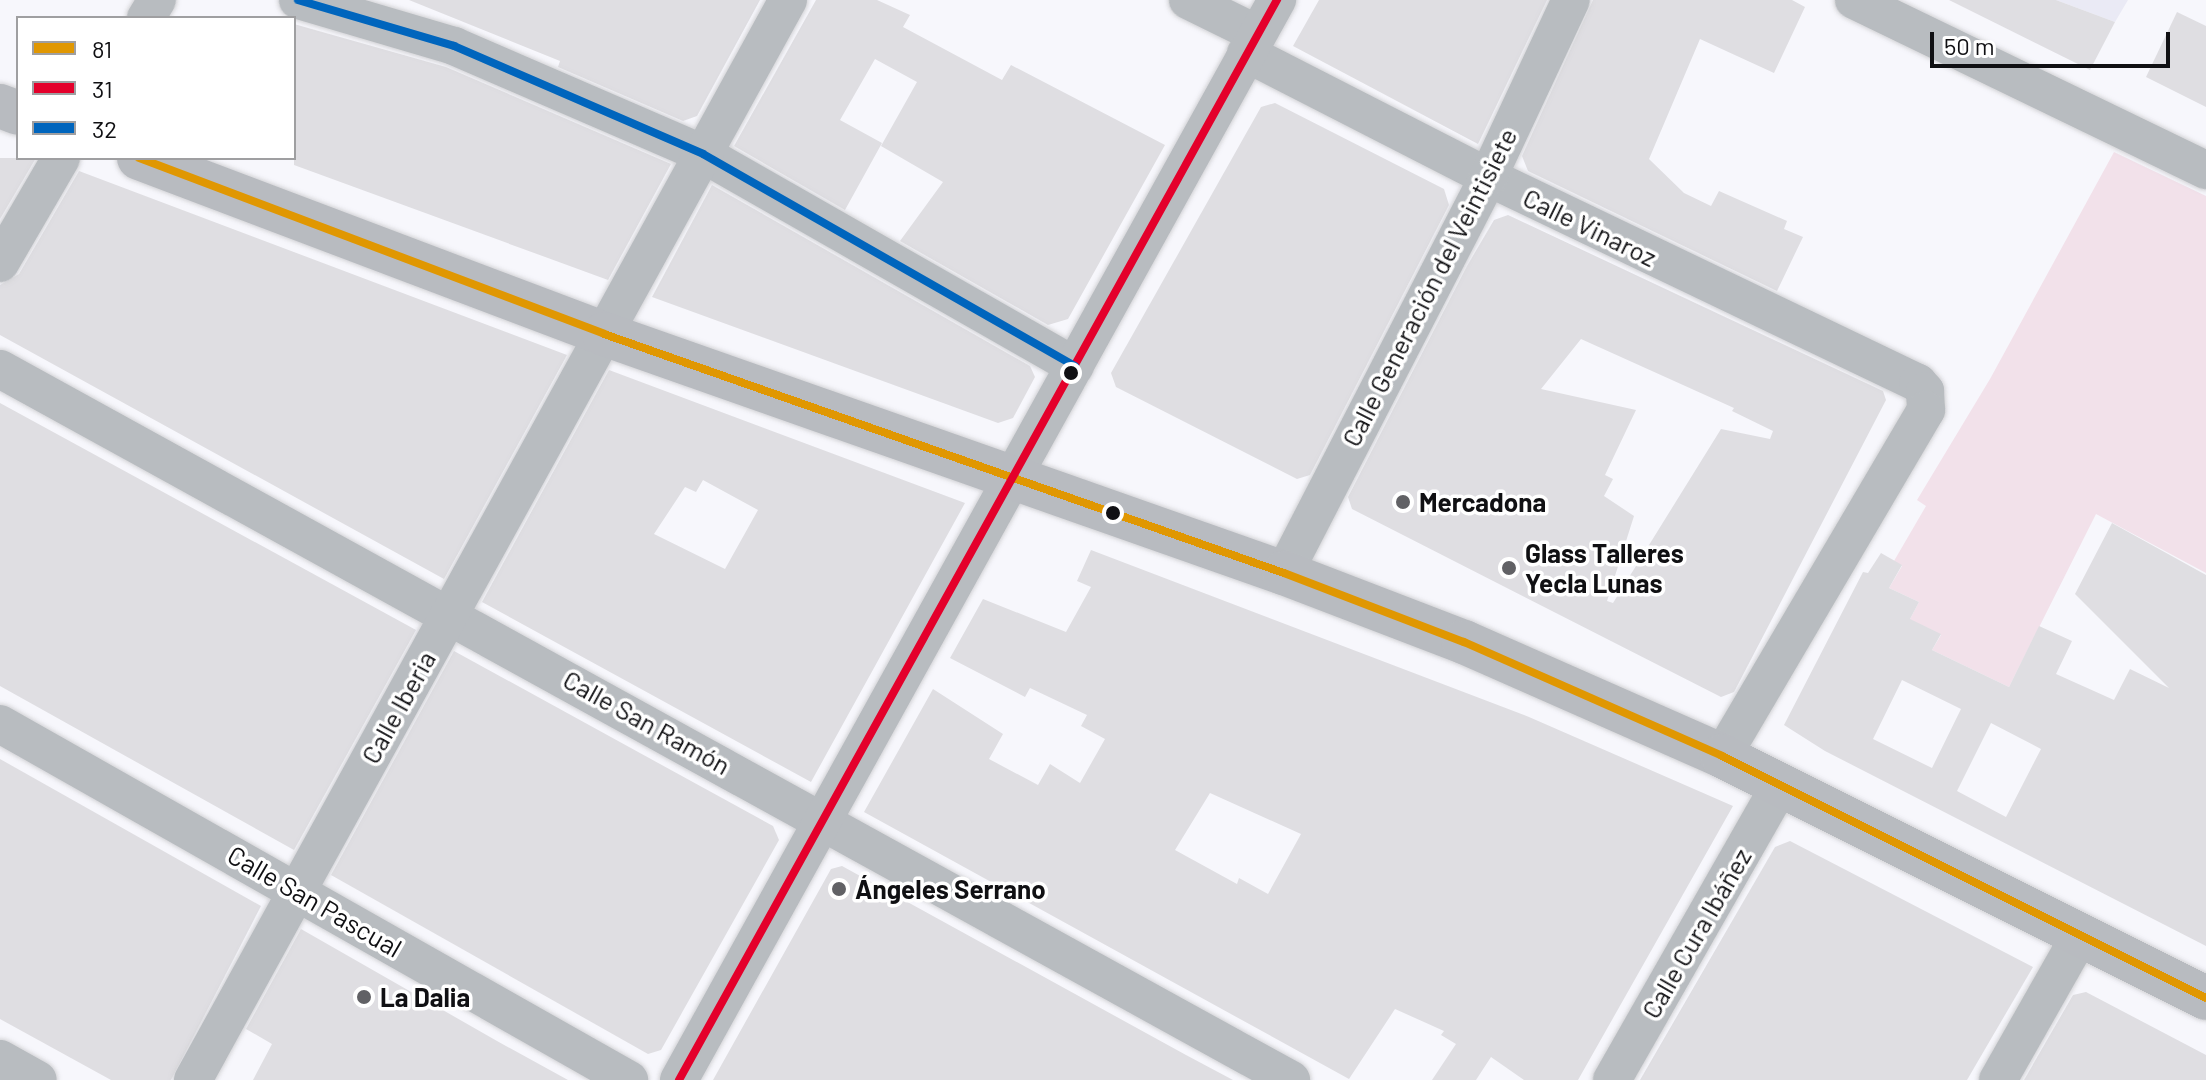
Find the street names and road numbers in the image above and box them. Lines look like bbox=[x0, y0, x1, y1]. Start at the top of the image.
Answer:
street label: Calle Generación del Veintisiete bbox=[1335, 123, 1523, 451]
street label: Calle Vinaroz bbox=[1518, 181, 1662, 273]
street label: Calle Iberia bbox=[354, 645, 442, 769]
street label: Calle San Ramón bbox=[558, 663, 736, 781]
street label: Calle San Pascual bbox=[223, 839, 407, 963]
street label: Calle Cura Ibáñez bbox=[1635, 842, 1757, 1024]

